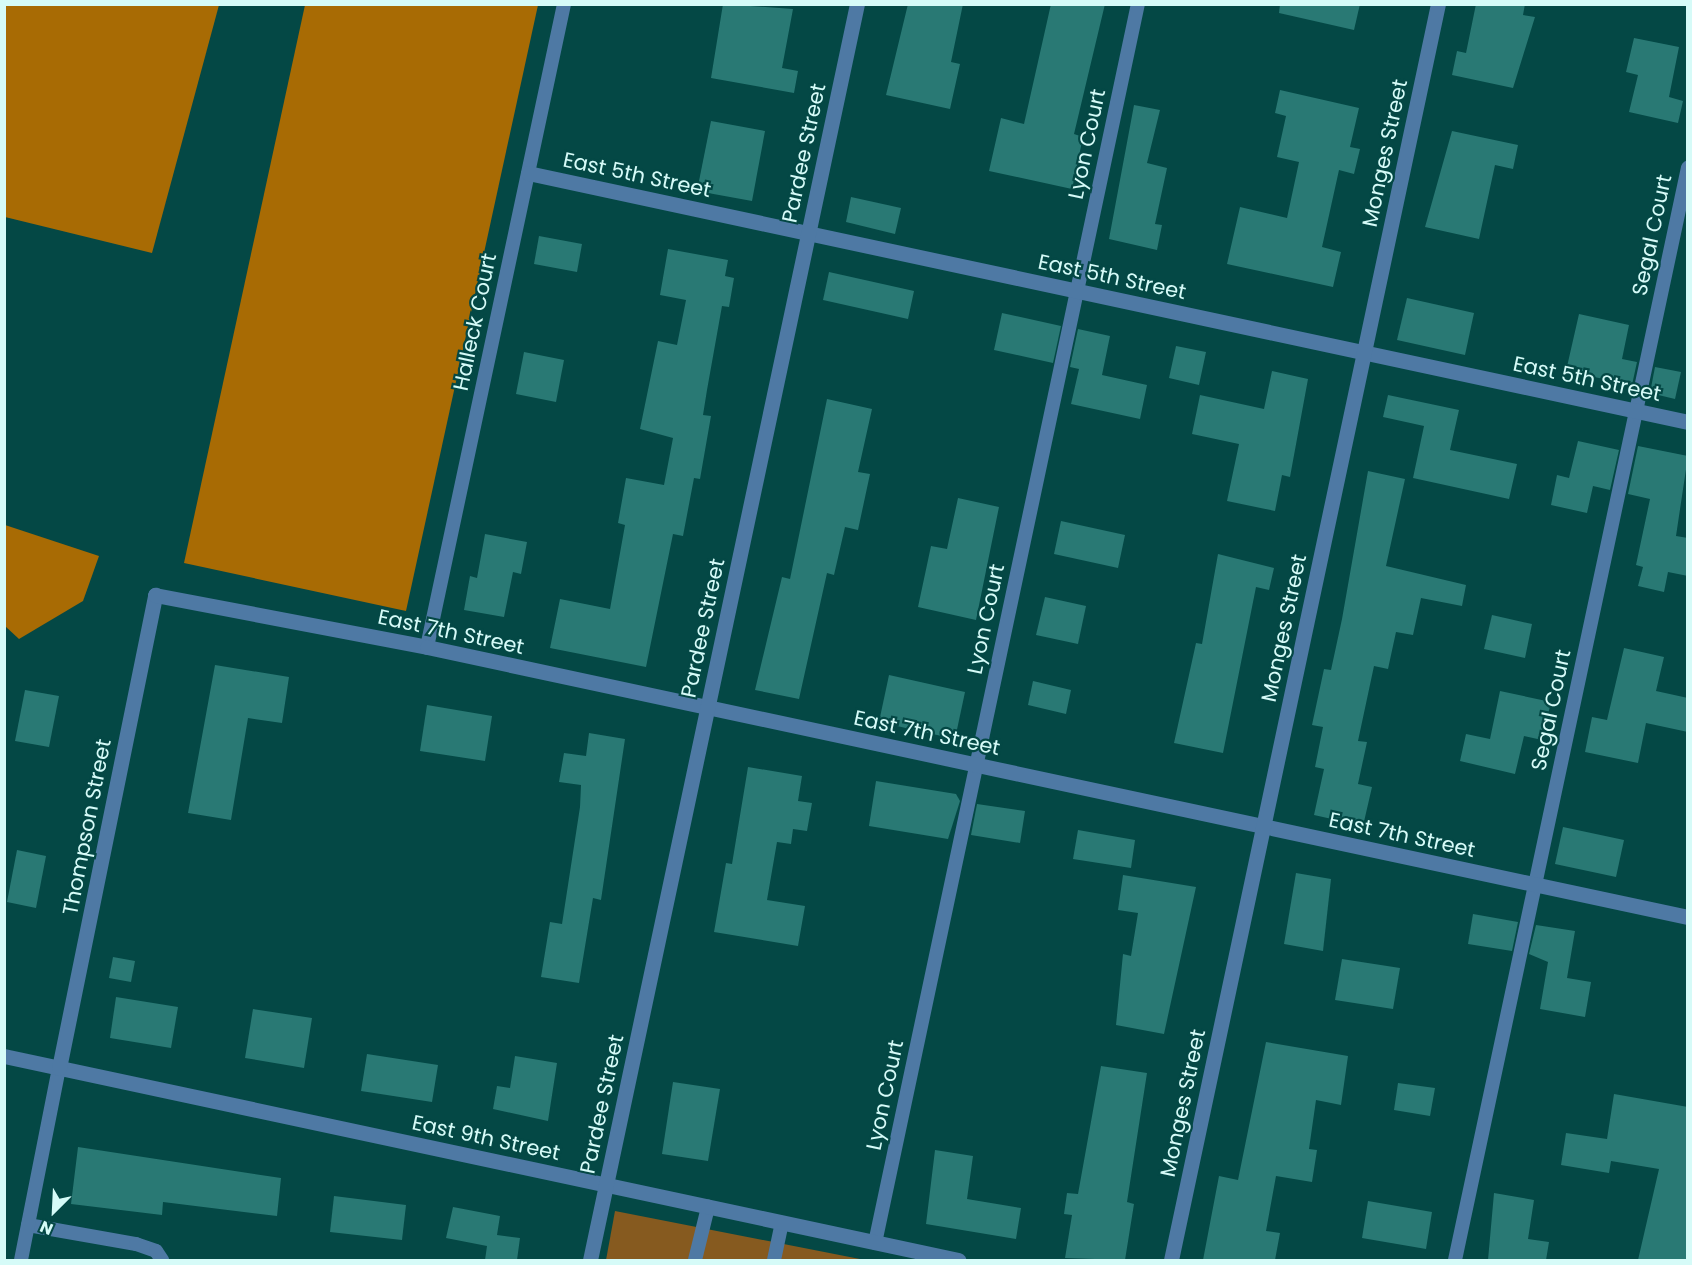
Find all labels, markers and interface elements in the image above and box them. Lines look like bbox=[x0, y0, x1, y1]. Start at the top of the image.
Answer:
street label: Monges Street bbox=[1357, 77, 1413, 229]
street label: Pardee Street bbox=[777, 81, 831, 225]
street label: Lyon Court bbox=[1063, 87, 1111, 201]
street label: East 5th Street bbox=[561, 147, 713, 203]
street label: Segal Court bbox=[1627, 172, 1677, 298]
street label: East 5th Street bbox=[1036, 249, 1188, 305]
street label: Halleck Court bbox=[448, 251, 502, 393]
street label: East 5th Street bbox=[1511, 351, 1663, 407]
street label: Monges Street bbox=[1256, 552, 1312, 704]
street label: Pardee Street bbox=[676, 556, 730, 700]
street label: Lyon Court bbox=[962, 562, 1010, 676]
street label: East 7th Street bbox=[376, 604, 526, 660]
street label: Segal Court bbox=[1526, 647, 1576, 773]
street label: East 7th Street bbox=[852, 705, 1002, 761]
street label: Thompson Street bbox=[58, 737, 116, 917]
street label: East 7th Street bbox=[1327, 807, 1477, 863]
street label: Monges Street bbox=[1155, 1027, 1211, 1179]
street label: Pardee Street bbox=[575, 1032, 629, 1176]
street label: Lyon Court bbox=[861, 1038, 909, 1152]
street label: East 9th Street bbox=[410, 1110, 562, 1166]
north arrow bbox=[24, 1181, 84, 1241]
text: N bbox=[36, 1215, 57, 1241]

